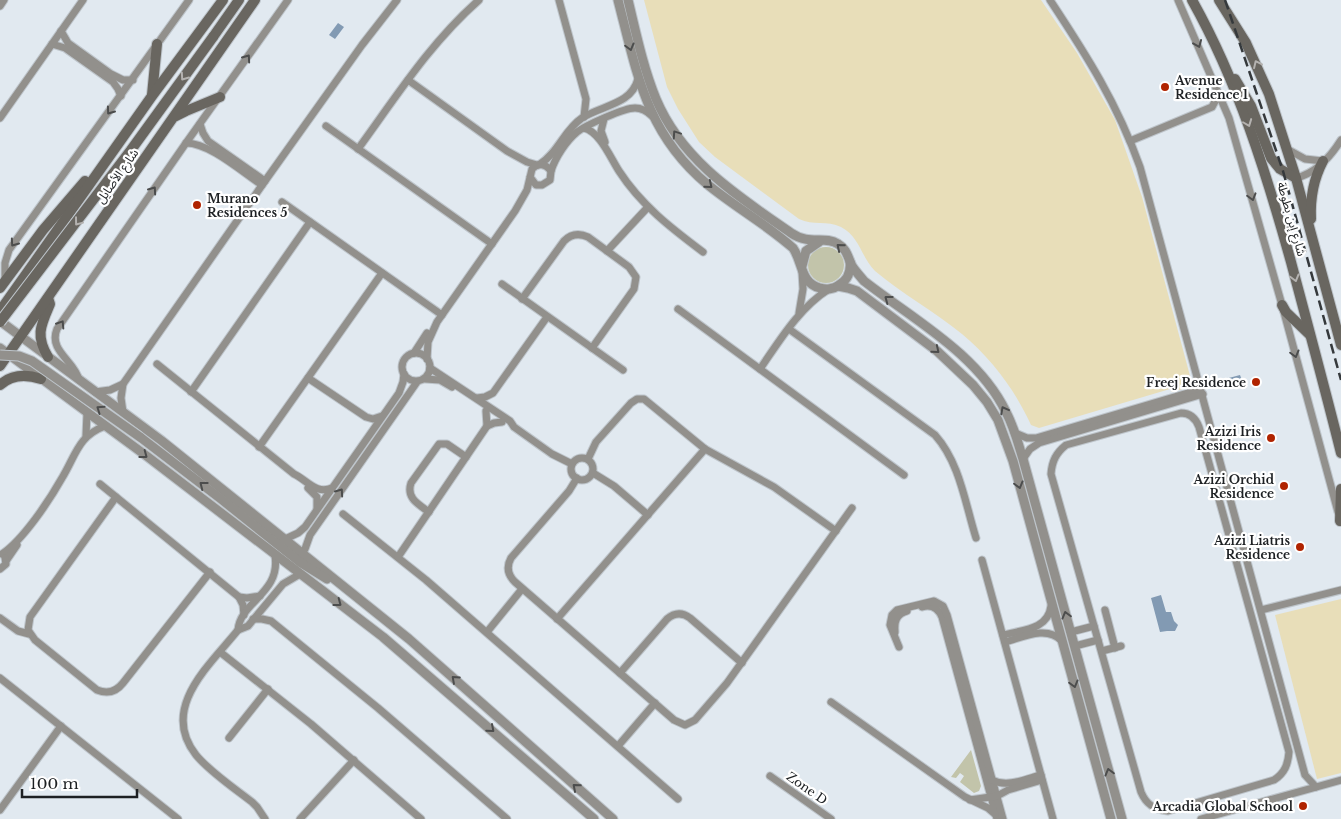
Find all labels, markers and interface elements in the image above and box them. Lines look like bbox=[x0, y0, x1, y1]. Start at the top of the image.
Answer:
one-way arrow bbox=[1192, 39, 1202, 48]
one-way arrow bbox=[625, 43, 635, 51]
one-way arrow bbox=[241, 54, 250, 64]
one-way arrow bbox=[1252, 60, 1263, 69]
one-way arrow bbox=[181, 71, 190, 81]
place label: Avenue Residence 1 bbox=[1174, 73, 1248, 102]
marker: Avenue Residence 1 bbox=[1159, 81, 1171, 93]
one-way arrow bbox=[107, 105, 116, 115]
one-way arrow bbox=[1242, 118, 1252, 126]
one-way arrow bbox=[673, 131, 682, 140]
street label: شارع الأصايل bbox=[93, 146, 143, 207]
one-way arrow bbox=[703, 179, 713, 188]
street label: شارع إبن بطوطة bbox=[1272, 180, 1310, 258]
one-way arrow bbox=[147, 186, 156, 196]
place label: Murano Residences 5 bbox=[207, 191, 287, 220]
one-way arrow bbox=[1246, 193, 1257, 202]
marker: Murano Residences 5 bbox=[191, 199, 203, 211]
one-way arrow bbox=[75, 216, 83, 225]
one-way arrow bbox=[11, 237, 20, 246]
one-way arrow bbox=[837, 244, 846, 253]
one-way arrow bbox=[1290, 273, 1300, 281]
one-way arrow bbox=[884, 296, 894, 305]
one-way arrow bbox=[55, 320, 64, 330]
one-way arrow bbox=[930, 345, 939, 353]
one-way arrow bbox=[1290, 349, 1300, 358]
place label: Freej Residence bbox=[1146, 375, 1246, 390]
marker: Freej Residence bbox=[1250, 376, 1262, 388]
one-way arrow bbox=[97, 406, 106, 415]
one-way arrow bbox=[1001, 406, 1011, 415]
place label: Azizi Iris Residence bbox=[1196, 424, 1261, 453]
marker: Azizi Iris Residence bbox=[1265, 432, 1277, 444]
one-way arrow bbox=[138, 449, 147, 457]
place label: Azizi Orchid Residence bbox=[1193, 472, 1275, 501]
marker: Azizi Orchid Residence bbox=[1278, 480, 1290, 492]
one-way arrow bbox=[1014, 481, 1024, 489]
one-way arrow bbox=[200, 482, 209, 490]
one-way arrow bbox=[334, 488, 343, 498]
place label: Azizi Liatris Residence bbox=[1213, 533, 1290, 562]
marker: Azizi Liatris Residence bbox=[1294, 541, 1306, 553]
one-way arrow bbox=[332, 597, 342, 606]
one-way arrow bbox=[1062, 612, 1072, 620]
one-way arrow bbox=[451, 676, 460, 685]
one-way arrow bbox=[1068, 679, 1079, 688]
one-way arrow bbox=[485, 723, 494, 732]
scale bar bbox=[22, 766, 138, 798]
one-way arrow bbox=[1105, 768, 1115, 777]
street label: Zone D bbox=[784, 769, 830, 807]
text: 100 m bbox=[30, 774, 79, 793]
one-way arrow bbox=[573, 784, 582, 793]
place label: Arcadia Global School bbox=[1151, 799, 1294, 814]
marker: Arcadia Global School bbox=[1297, 800, 1309, 812]

